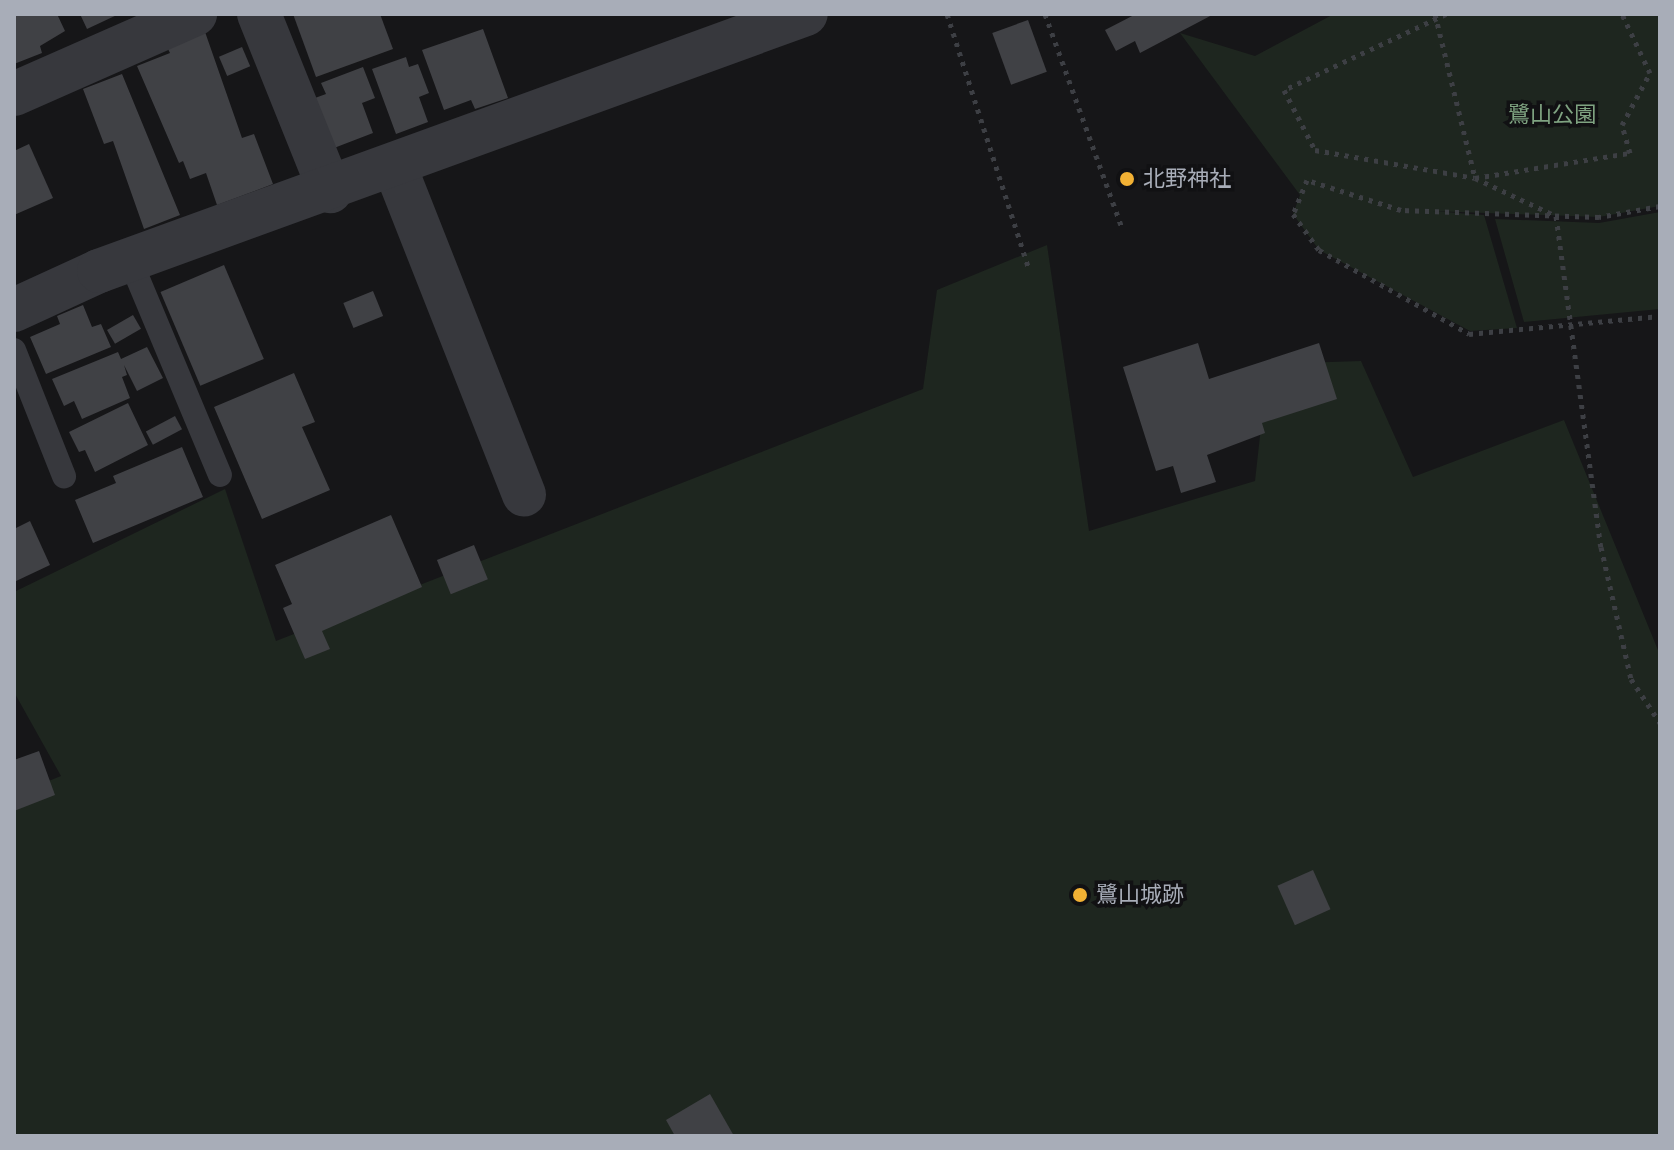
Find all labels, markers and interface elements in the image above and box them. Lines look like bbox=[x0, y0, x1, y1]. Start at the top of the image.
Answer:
park label: 鷺山公園 bbox=[1508, 102, 1596, 128]
place label: 北野神社 bbox=[1143, 166, 1231, 192]
marker: 北野神社 bbox=[1118, 170, 1136, 188]
place label: 鷺山城跡 bbox=[1096, 882, 1184, 908]
marker: 鷺山城跡 bbox=[1071, 886, 1089, 904]

